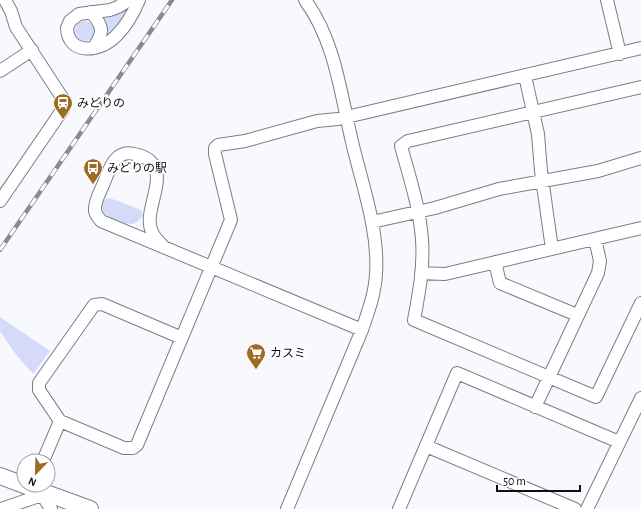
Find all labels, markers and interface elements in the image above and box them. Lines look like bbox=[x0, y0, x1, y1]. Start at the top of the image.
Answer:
station icon: みどりの bbox=[52, 92, 74, 120]
place label: みどりの bbox=[77, 96, 125, 109]
bus stop icon: みどりの駅 bbox=[82, 157, 104, 185]
place label: みどりの駅 bbox=[107, 161, 167, 174]
supermarket icon: カスミ bbox=[245, 342, 267, 370]
place label: カスミ bbox=[270, 347, 306, 359]
north arrow bbox=[16, 453, 56, 493]
scale bar bbox=[497, 467, 580, 493]
text: N bbox=[27, 475, 38, 488]
text: 50 m bbox=[503, 475, 526, 487]

